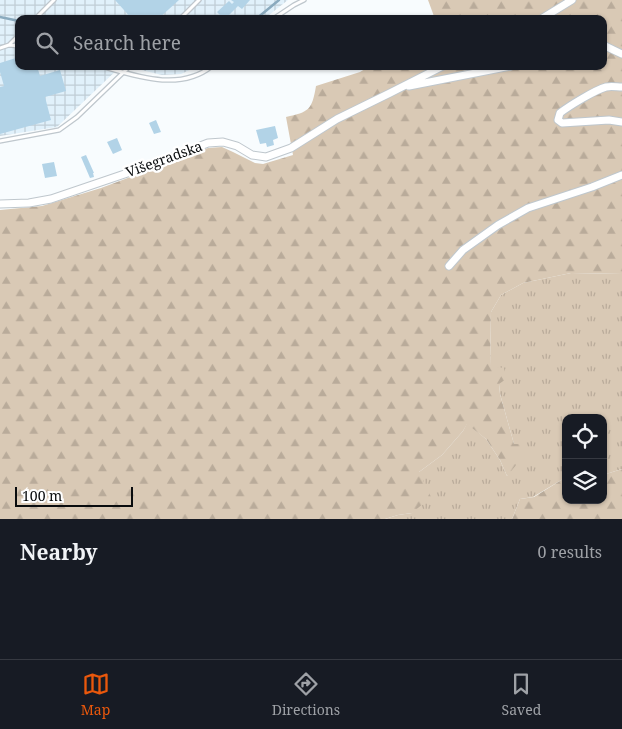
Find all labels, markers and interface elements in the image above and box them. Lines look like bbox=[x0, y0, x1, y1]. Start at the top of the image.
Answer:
search box bbox=[15, 15, 607, 70]
icon: search bbox=[33, 29, 61, 57]
text: Search here bbox=[73, 30, 181, 56]
street label: Višegradska bbox=[123, 136, 205, 181]
map controls bbox=[562, 414, 607, 504]
button: locate bbox=[562, 414, 607, 459]
button: layers bbox=[562, 459, 607, 504]
scale bar bbox=[15, 484, 132, 507]
text: 100 m bbox=[22, 486, 62, 505]
text: Nearby bbox=[20, 538, 98, 566]
text: 0 results bbox=[538, 541, 602, 563]
tab: Map bbox=[81, 670, 110, 719]
tab: Directions bbox=[272, 670, 340, 719]
tab: Saved bbox=[502, 670, 541, 719]

